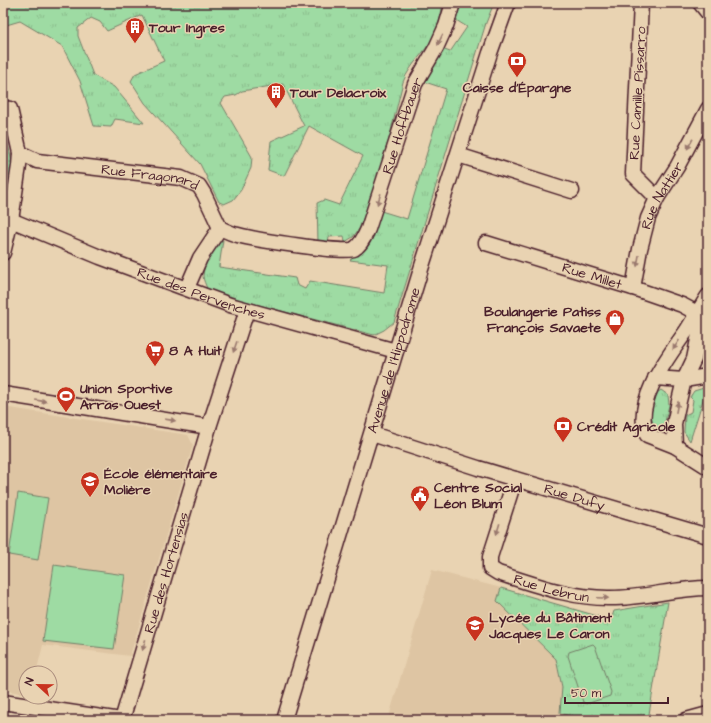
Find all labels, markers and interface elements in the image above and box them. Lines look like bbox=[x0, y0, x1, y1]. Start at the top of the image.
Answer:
building icon: Tour Ingres bbox=[124, 16, 146, 44]
place label: Tour Ingres bbox=[148, 18, 225, 39]
street label: Rue Camille Pissarro bbox=[625, 26, 651, 160]
one-way arrow bbox=[437, 34, 443, 45]
bank icon: Caisse d'Épargne bbox=[506, 50, 528, 78]
street label: Rue Hoffbauer bbox=[378, 73, 428, 177]
place label: Caisse d'Épargne bbox=[463, 78, 572, 99]
building icon: Tour Delacroix bbox=[265, 81, 287, 109]
place label: Tour Delacroix bbox=[289, 83, 387, 103]
one-way arrow bbox=[687, 138, 693, 150]
street label: Rue Nattier bbox=[637, 158, 689, 232]
street label: Rue Fragonard bbox=[100, 160, 202, 196]
one-way arrow bbox=[376, 194, 382, 206]
one-way arrow bbox=[634, 255, 640, 267]
street label: Rue Millet bbox=[559, 258, 625, 295]
street label: Rue des Pervenches bbox=[134, 263, 267, 325]
street label: Avenue de l'Hippodrome bbox=[363, 285, 426, 436]
place label: Boulangerie Patiss François Savaete bbox=[484, 302, 601, 338]
shop icon: Boulangerie Patiss François Savaete bbox=[604, 308, 626, 336]
supermarket icon: 8 A Huit bbox=[144, 339, 166, 367]
one-way arrow bbox=[673, 339, 680, 351]
place label: 8 A Huit bbox=[169, 341, 222, 361]
one-way arrow bbox=[232, 341, 238, 353]
place label: Union Sportive Arras Ouest bbox=[80, 379, 173, 415]
sports icon: Union Sportive Arras Ouest bbox=[55, 385, 77, 413]
one-way arrow bbox=[35, 398, 48, 404]
one-way arrow bbox=[675, 401, 681, 413]
bank icon: Crédit Agricole bbox=[552, 415, 574, 443]
one-way arrow bbox=[164, 417, 176, 423]
place label: Crédit Agricole bbox=[577, 417, 676, 438]
place label: École élémentaire Molière bbox=[104, 464, 218, 500]
school or university icon: École élémentaire Molière bbox=[79, 470, 101, 498]
place label: Centre Social Léon Blum bbox=[434, 478, 523, 514]
street label: Rue Dufy bbox=[541, 479, 607, 516]
public building icon: Centre Social Léon Blum bbox=[409, 484, 431, 512]
street label: Rue des Hortensias bbox=[139, 510, 194, 636]
one-way arrow bbox=[495, 524, 501, 536]
street label: Rue Lebrun bbox=[511, 570, 590, 608]
one-way arrow bbox=[597, 595, 610, 601]
place label: Lycée du Bâtiment Jacques Le Caron bbox=[488, 608, 612, 644]
school or university icon: Lycée du Bâtiment Jacques Le Caron bbox=[464, 614, 486, 642]
one-way arrow bbox=[141, 640, 147, 652]
north arrow bbox=[18, 665, 58, 705]
text: N bbox=[21, 675, 37, 687]
scale bar bbox=[565, 679, 668, 705]
text: 50 m bbox=[571, 685, 602, 702]

